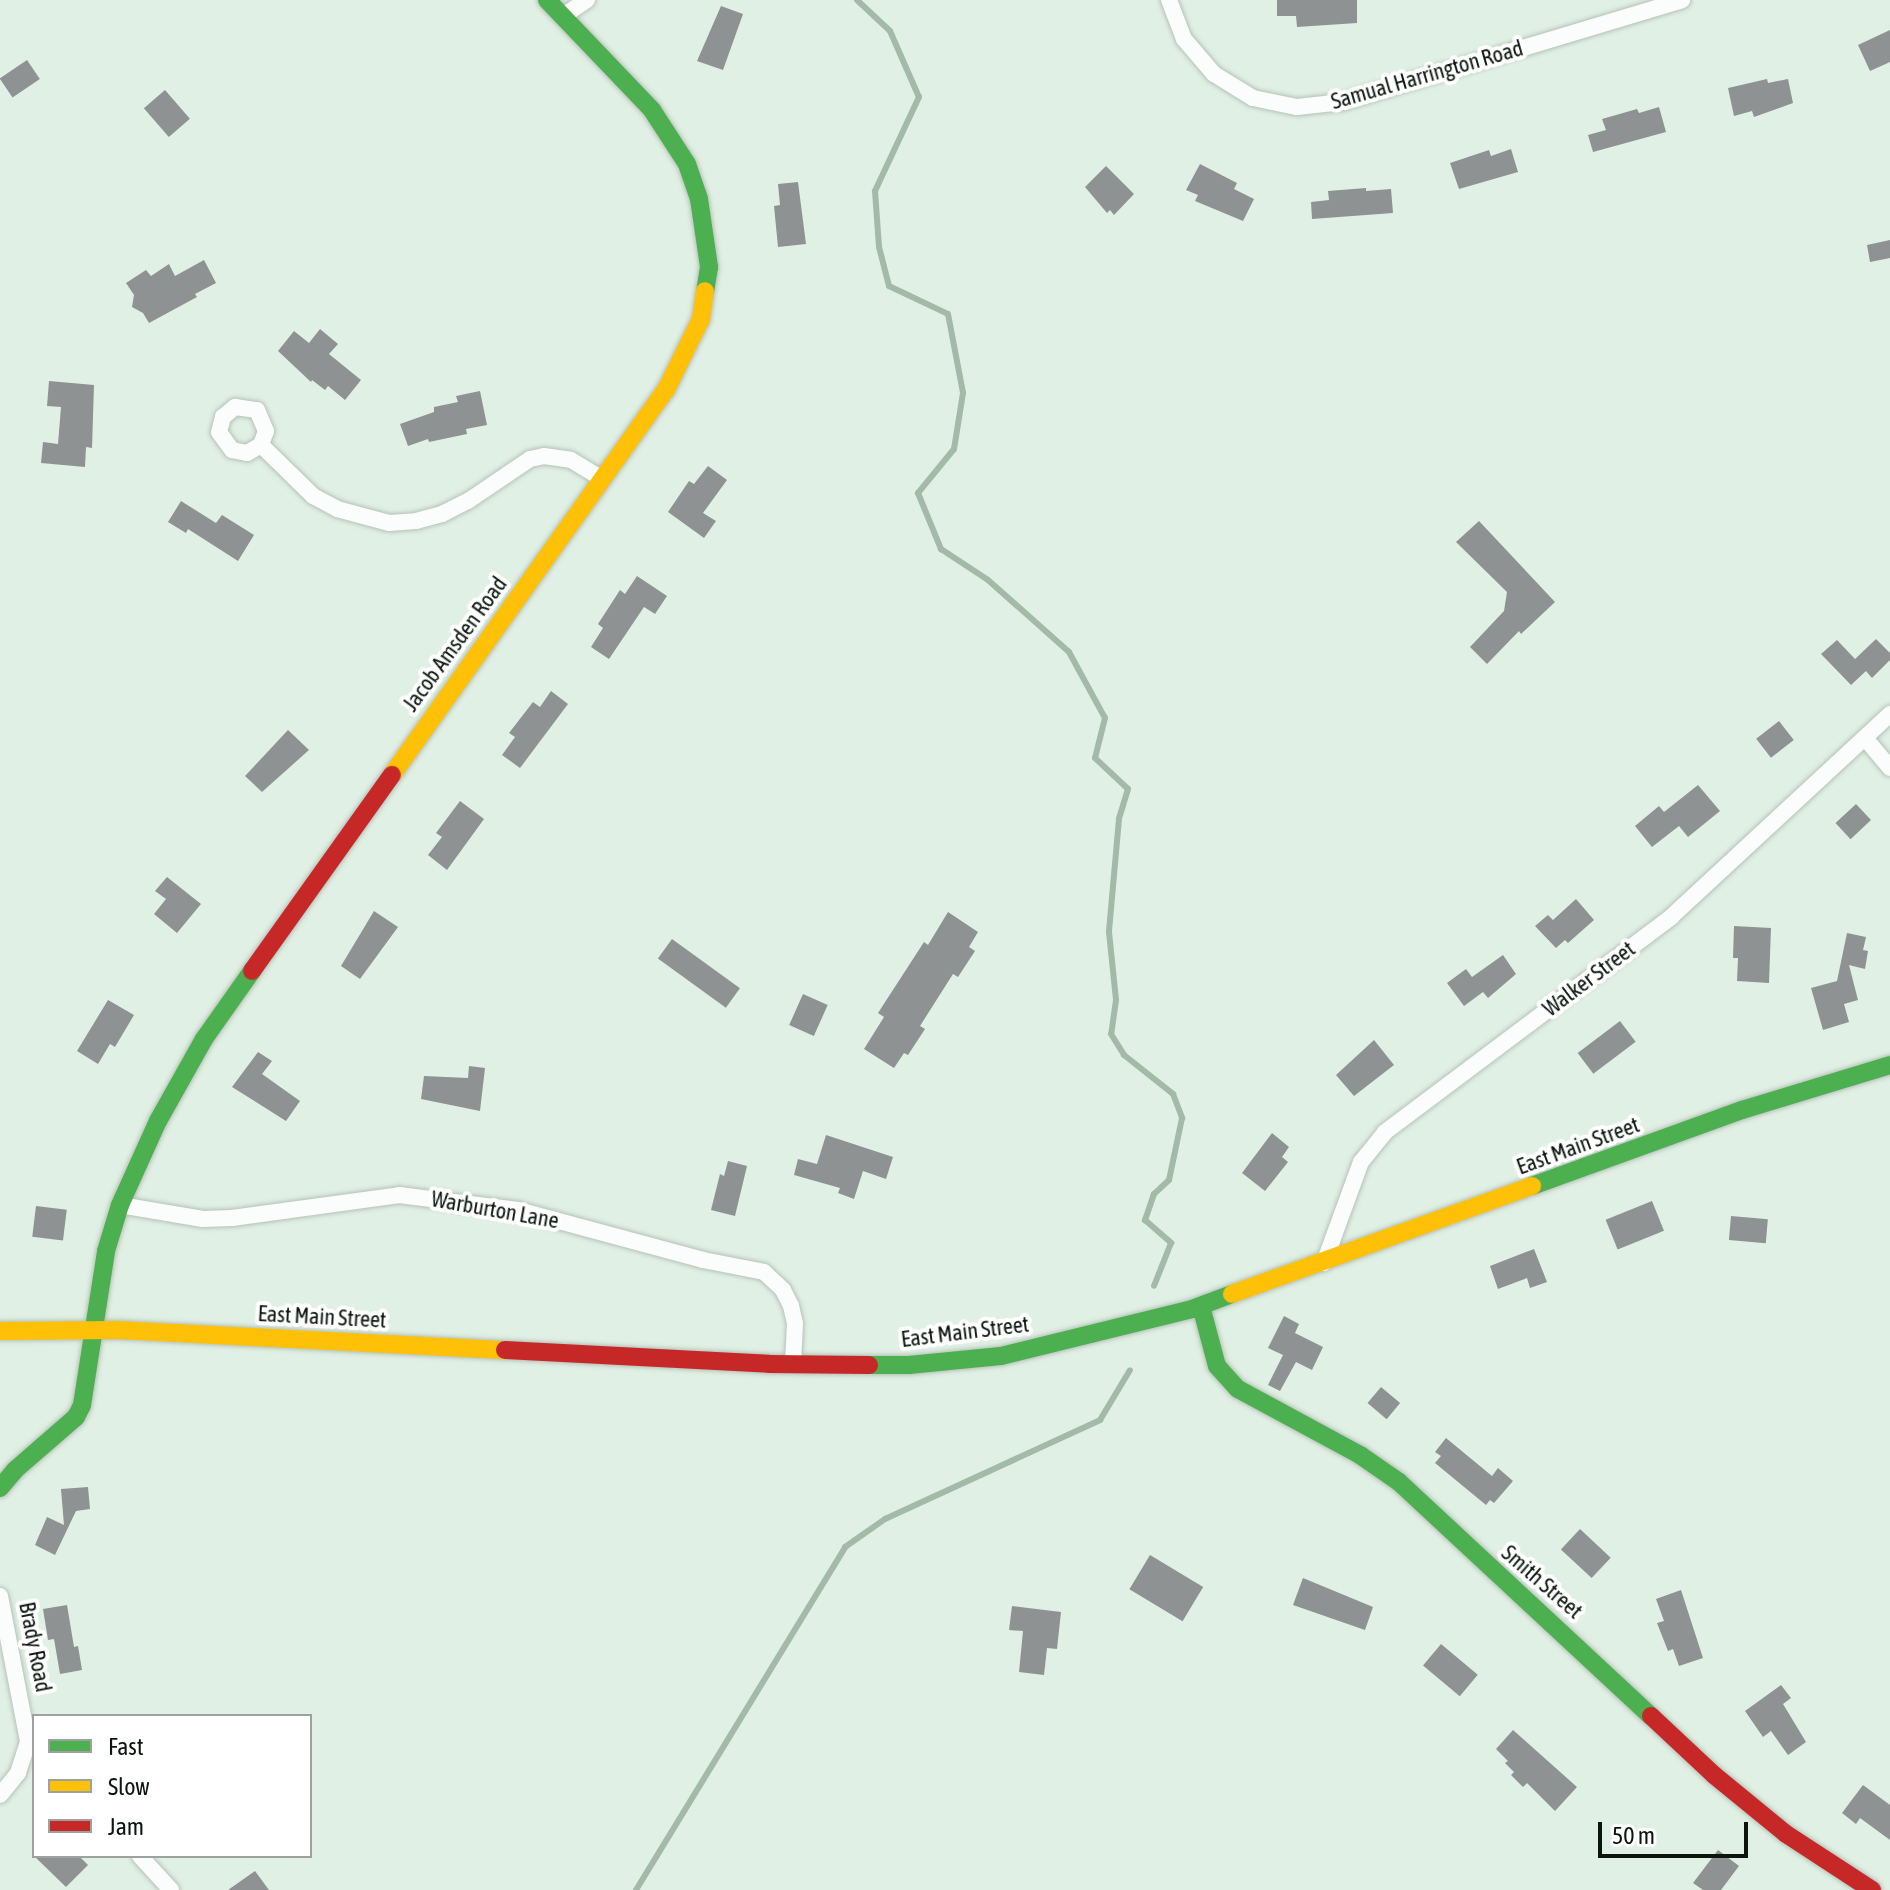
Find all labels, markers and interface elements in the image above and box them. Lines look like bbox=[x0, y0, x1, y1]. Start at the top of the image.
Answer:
street label: Samual Harrington Road bbox=[1328, 35, 1526, 115]
street label: Jacob Amsden Road bbox=[397, 572, 513, 716]
street label: Walker Street bbox=[1538, 936, 1640, 1022]
street label: East Main Street bbox=[1513, 1112, 1643, 1180]
street label: Warburton Lane bbox=[429, 1186, 561, 1234]
street label: East Main Street bbox=[257, 1300, 387, 1334]
street label: East Main Street bbox=[900, 1311, 1030, 1353]
street label: Smith Street bbox=[1496, 1540, 1588, 1624]
street label: Brady Road bbox=[13, 1600, 57, 1694]
legend bbox=[32, 1714, 312, 1858]
text: Fast bbox=[108, 1733, 144, 1760]
text: Slow bbox=[108, 1773, 150, 1800]
scale bar bbox=[1602, 1806, 1752, 1856]
text: Jam bbox=[108, 1813, 144, 1840]
text: 50 m bbox=[1612, 1822, 1655, 1849]

